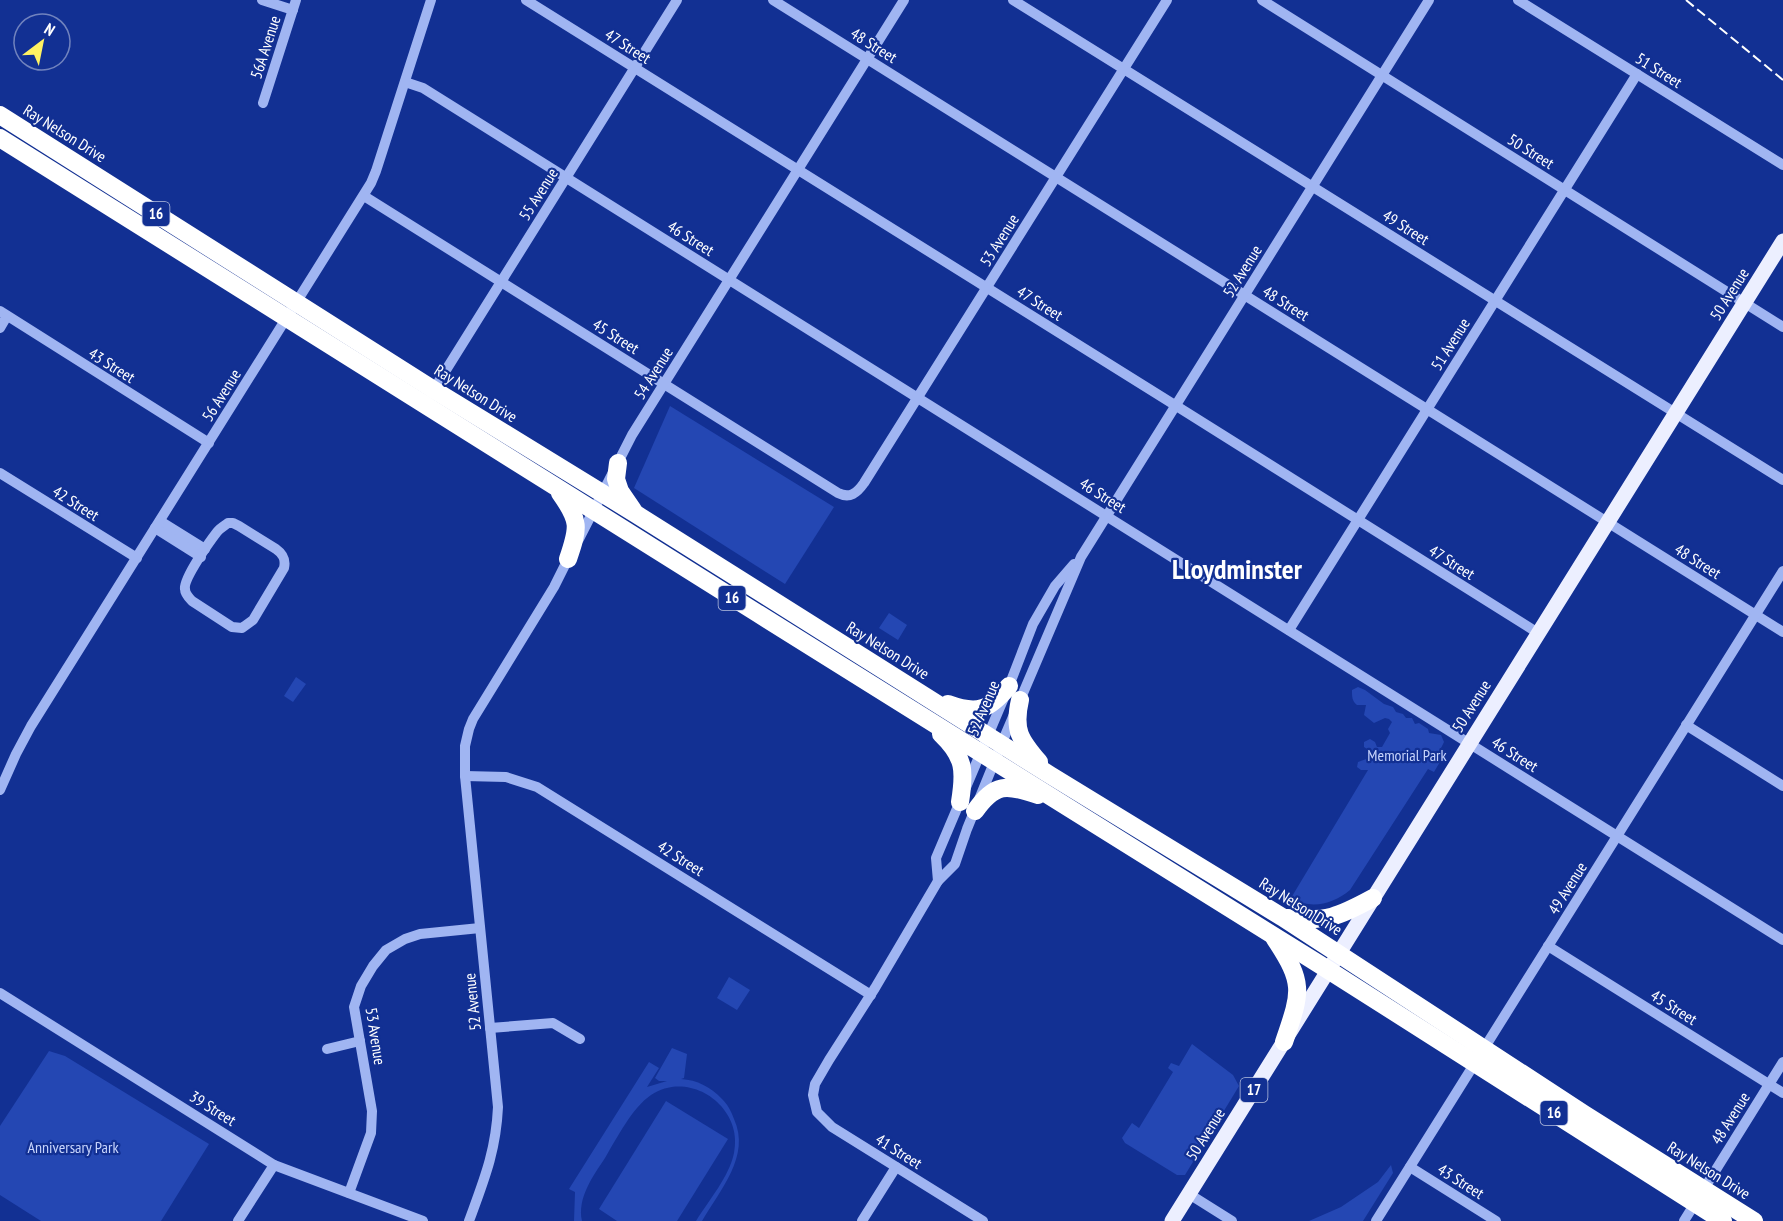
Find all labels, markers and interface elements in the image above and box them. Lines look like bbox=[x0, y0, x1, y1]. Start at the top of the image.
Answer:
north arrow bbox=[12, 12, 72, 72]
street label: 56A Avenue bbox=[245, 13, 285, 81]
text: N bbox=[41, 19, 59, 40]
street label: 48 Street bbox=[847, 23, 901, 67]
street label: 47 Street bbox=[601, 24, 655, 68]
street label: 51 Street bbox=[1632, 48, 1686, 92]
street label: Ray Nelson Drive bbox=[20, 100, 110, 166]
street label: 50 Street bbox=[1504, 129, 1558, 173]
street label: 55 Avenue bbox=[514, 164, 562, 224]
road number: 16 bbox=[142, 202, 170, 226]
street label: 49 Street bbox=[1379, 205, 1433, 249]
street label: 53 Avenue bbox=[975, 210, 1023, 270]
street label: 46 Street bbox=[664, 216, 718, 260]
street label: 52 Avenue bbox=[1218, 241, 1266, 301]
street label: 50 Avenue bbox=[1705, 264, 1753, 324]
street label: 47 Street bbox=[1013, 281, 1067, 325]
street label: 48 Street bbox=[1259, 281, 1313, 325]
street label: 45 Street bbox=[589, 314, 643, 358]
street label: 51 Avenue bbox=[1426, 314, 1474, 374]
street label: 43 Street bbox=[85, 343, 139, 387]
street label: 54 Avenue bbox=[629, 343, 677, 403]
street label: Ray Nelson Drive bbox=[431, 360, 521, 426]
street label: 56 Avenue bbox=[197, 365, 245, 425]
street label: 46 Street bbox=[1076, 473, 1130, 517]
street label: 42 Street bbox=[49, 481, 103, 525]
street label: 48 Street bbox=[1671, 539, 1725, 583]
street label: 47 Street bbox=[1425, 540, 1479, 584]
district label: Lloydminster bbox=[1172, 550, 1303, 587]
road number: 16 bbox=[718, 586, 746, 610]
street label: Ray Nelson Drive bbox=[843, 617, 933, 683]
street label: 50 Avenue bbox=[1447, 676, 1495, 736]
street label: 52 Avenue bbox=[962, 677, 1004, 739]
street label: 46 Street bbox=[1488, 732, 1542, 776]
park label: Memorial Park bbox=[1367, 745, 1447, 765]
street label: 42 Street bbox=[654, 836, 708, 880]
street label: 49 Avenue bbox=[1543, 858, 1591, 918]
street label: Ray Nelson Drive bbox=[1256, 873, 1346, 939]
street label: 52 Avenue bbox=[459, 972, 485, 1032]
street label: 45 Street bbox=[1647, 985, 1701, 1029]
street label: 53 Avenue bbox=[362, 1006, 390, 1066]
road number: 17 bbox=[1240, 1078, 1268, 1102]
street label: 39 Street bbox=[186, 1086, 240, 1130]
street label: 48 Avenue bbox=[1706, 1088, 1754, 1148]
road number: 16 bbox=[1540, 1101, 1568, 1125]
street label: 50 Avenue bbox=[1181, 1104, 1229, 1164]
street label: 41 Street bbox=[872, 1129, 926, 1173]
park label: Anniversary Park bbox=[27, 1137, 119, 1157]
street label: Ray Nelson Drive bbox=[1664, 1137, 1754, 1203]
street label: 43 Street bbox=[1434, 1159, 1488, 1203]

